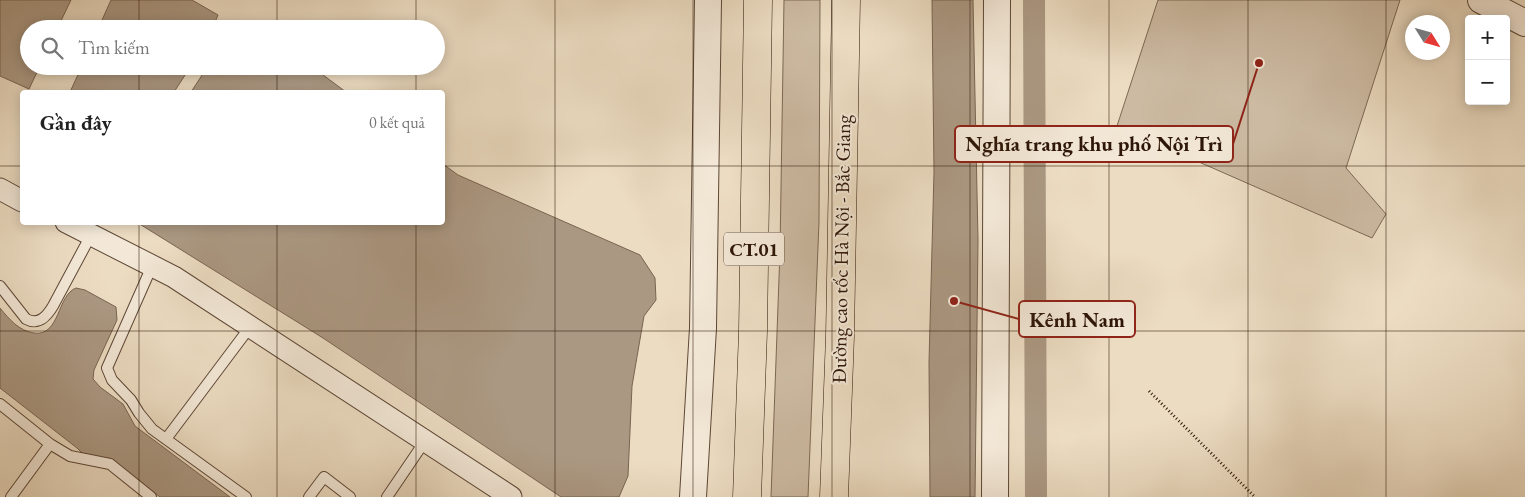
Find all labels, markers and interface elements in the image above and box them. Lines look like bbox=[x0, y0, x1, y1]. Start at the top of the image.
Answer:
north arrow bbox=[1405, 15, 1450, 60]
map controls bbox=[1465, 15, 1510, 105]
button: + bbox=[1465, 15, 1510, 60]
search box bbox=[20, 20, 445, 75]
icon: search bbox=[38, 34, 66, 62]
text: Tìm kiếm bbox=[78, 35, 150, 60]
button: − bbox=[1465, 60, 1510, 105]
text: Gần đây bbox=[40, 109, 112, 136]
text: 0 kết quả bbox=[369, 112, 425, 133]
street label: Đường cao tốc Hà Nội - Bắc Giang bbox=[826, 114, 856, 384]
callout: Nghĩa trang khu phố Nội Trì bbox=[955, 126, 1233, 162]
text: Nghĩa trang khu phố Nội Trì bbox=[965, 130, 1223, 157]
road number: CT.01 bbox=[724, 232, 784, 266]
callout: Kênh Nam bbox=[1019, 301, 1135, 337]
text: Kênh Nam bbox=[1029, 306, 1125, 333]

